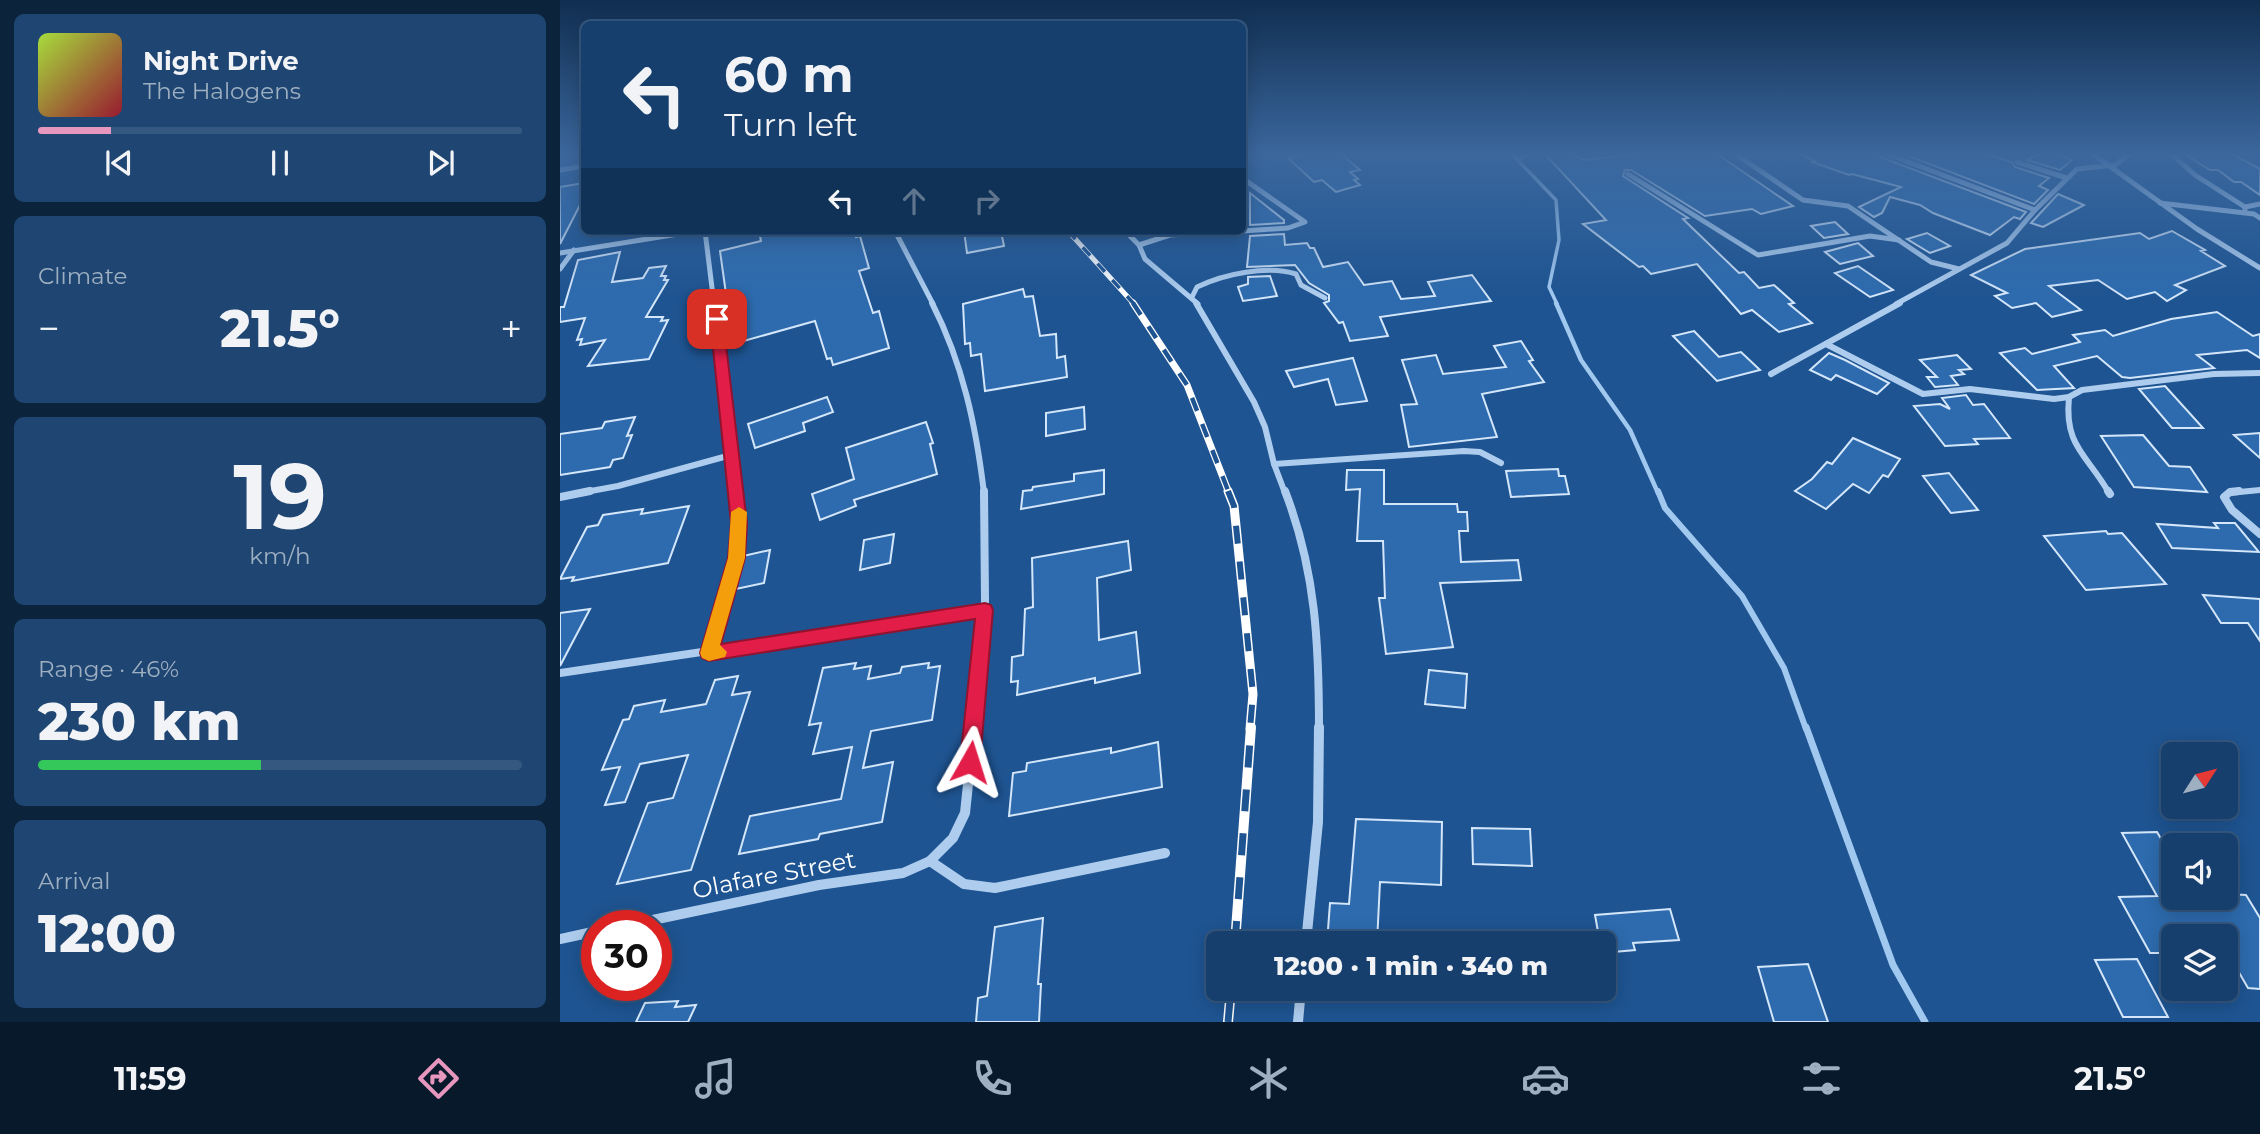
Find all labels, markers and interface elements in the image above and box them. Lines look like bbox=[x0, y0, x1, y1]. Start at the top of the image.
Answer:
text: Night Drive bbox=[143, 45, 299, 77]
text: 60 m bbox=[724, 45, 854, 104]
icon: left bbox=[609, 49, 700, 140]
text: The Halogens bbox=[143, 77, 301, 105]
text: Turn left bbox=[724, 105, 858, 144]
icon: previous bbox=[100, 144, 138, 182]
icon: pause bbox=[261, 144, 299, 182]
icon: next bbox=[422, 144, 460, 182]
icon: left bbox=[822, 182, 860, 220]
icon: ahead bbox=[895, 182, 933, 220]
icon: right bbox=[968, 182, 1006, 220]
text: Climate bbox=[38, 262, 127, 290]
pin bbox=[687, 289, 747, 349]
text: 21.5° bbox=[220, 297, 340, 360]
icon: arrive bbox=[698, 300, 736, 338]
text: − bbox=[38, 305, 60, 352]
text: + bbox=[500, 305, 522, 352]
text: 19 bbox=[233, 441, 327, 552]
text: km/h bbox=[249, 542, 311, 570]
text: Range · 46% bbox=[38, 655, 179, 683]
text: 230 km bbox=[38, 690, 241, 753]
position arrow bbox=[933, 725, 1007, 799]
north arrow bbox=[2161, 742, 2238, 819]
map controls bbox=[2161, 742, 2238, 1001]
button: sound bbox=[2161, 833, 2238, 910]
street label: Olafare Street bbox=[690, 844, 858, 905]
text: Arrival bbox=[38, 867, 111, 895]
text: 12:00 bbox=[38, 902, 176, 965]
speed limit sign: 30 bbox=[581, 910, 672, 1001]
button: layers bbox=[2161, 924, 2238, 1001]
text: 12:00 · 1 min · 340 m bbox=[1274, 950, 1548, 982]
icon: directions bbox=[414, 1054, 463, 1103]
icon: music bbox=[691, 1054, 740, 1103]
icon: phone bbox=[968, 1054, 1017, 1103]
icon: climate bbox=[1244, 1054, 1293, 1103]
icon: car bbox=[1521, 1054, 1570, 1103]
icon: filters bbox=[1797, 1054, 1846, 1103]
text: 11:59 bbox=[114, 1059, 187, 1098]
text: 21.5° bbox=[2074, 1059, 2146, 1098]

